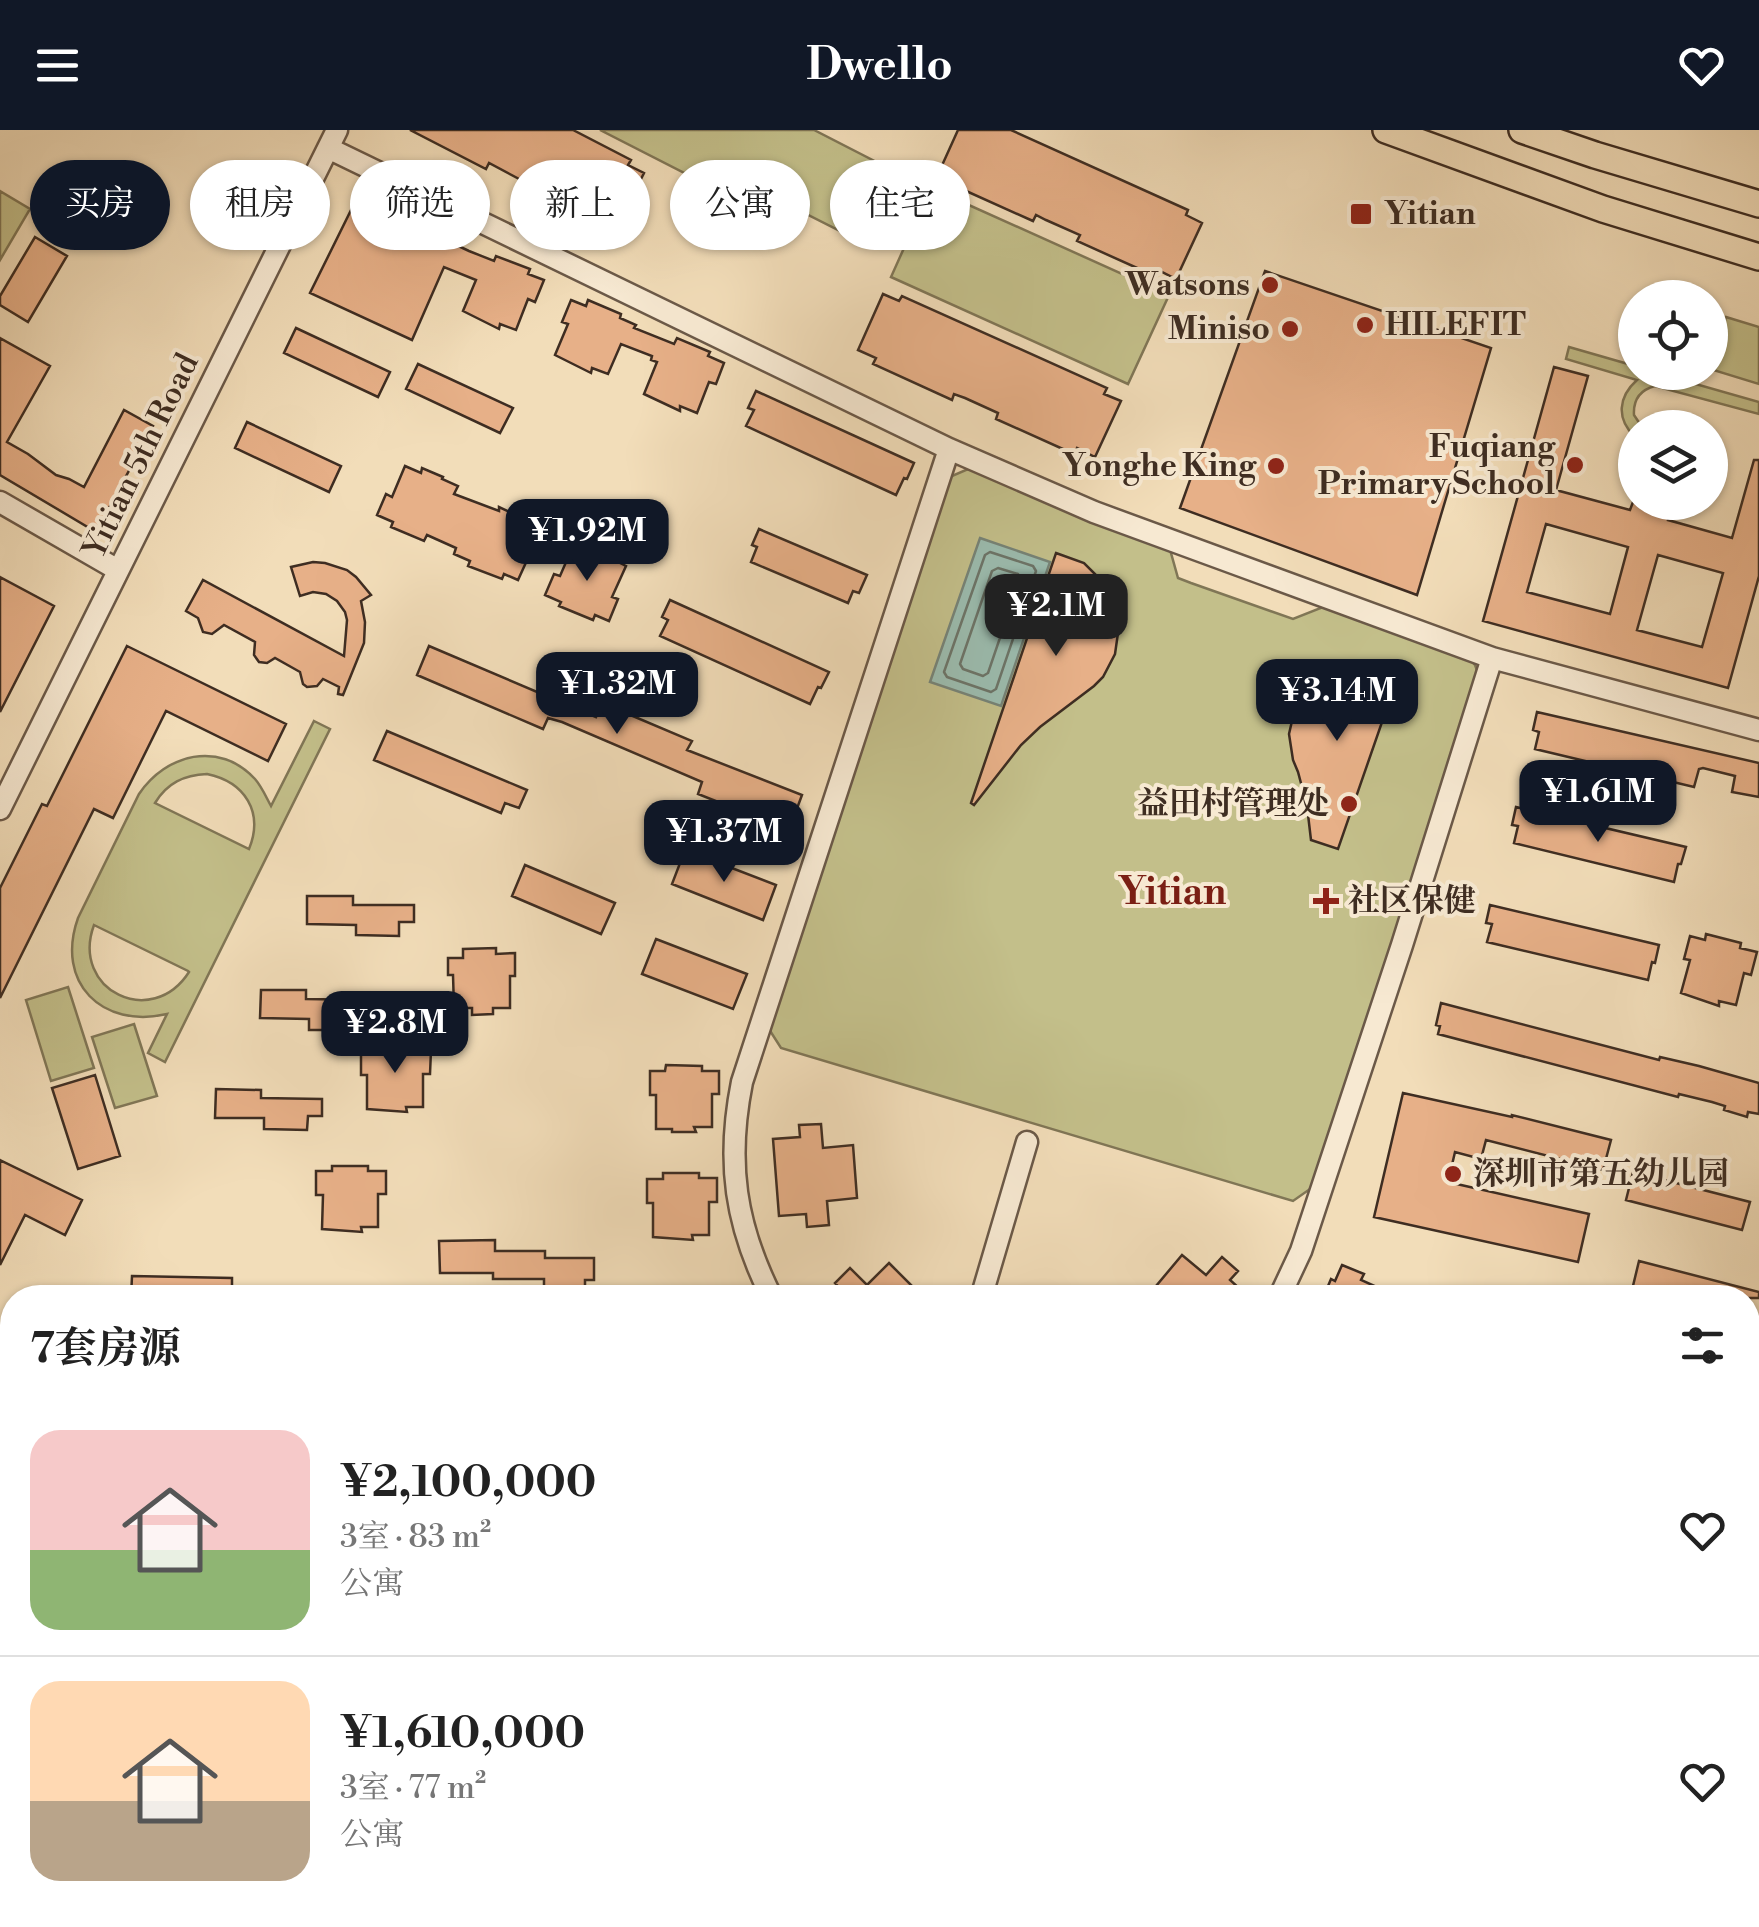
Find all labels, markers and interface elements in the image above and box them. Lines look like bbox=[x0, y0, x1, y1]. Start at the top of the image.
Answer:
text: Dwello bbox=[806, 37, 953, 94]
icon: menu bbox=[30, 38, 85, 93]
icon: heart bbox=[1674, 38, 1729, 93]
chip: 买房 bbox=[30, 160, 170, 250]
chip: 租房 bbox=[190, 160, 330, 250]
chip: 筛选 bbox=[350, 160, 490, 250]
chip: 新上 bbox=[510, 160, 650, 250]
chip: 公寓 bbox=[670, 160, 810, 250]
chip: 住宅 bbox=[830, 160, 970, 250]
place label: Yitian bbox=[1384, 194, 1476, 234]
marker: Yitian bbox=[1348, 201, 1374, 227]
place label: Watsons bbox=[1124, 265, 1250, 305]
marker: Watsons bbox=[1259, 274, 1281, 296]
map controls bbox=[1618, 280, 1728, 520]
button: locate bbox=[1618, 280, 1728, 390]
place label: HILEFIT bbox=[1385, 305, 1526, 345]
place label: Miniso bbox=[1168, 309, 1270, 349]
marker: HILEFIT bbox=[1354, 314, 1376, 336]
marker: Miniso bbox=[1279, 318, 1301, 340]
street label: Yitian 5th Road bbox=[73, 347, 208, 567]
button: layers bbox=[1618, 410, 1728, 520]
place label: Fuqiang Primary School bbox=[1318, 427, 1556, 504]
place label: Yonghe King bbox=[1062, 446, 1257, 486]
marker: Fuqiang Primary School bbox=[1564, 454, 1586, 476]
marker: Yonghe King bbox=[1265, 455, 1287, 477]
pin: ¥1.92M bbox=[506, 499, 668, 584]
text: ¥1.92M bbox=[528, 511, 646, 551]
pin: ¥2.1M bbox=[986, 574, 1126, 659]
text: ¥2.1M bbox=[1007, 586, 1105, 626]
pin: ¥1.32M bbox=[536, 652, 698, 737]
pin: ¥3.14M bbox=[1256, 659, 1418, 744]
text: ¥1.32M bbox=[558, 664, 676, 704]
text: ¥3.14M bbox=[1278, 671, 1396, 711]
pin: ¥1.61M bbox=[1517, 760, 1679, 845]
text: ¥1.61M bbox=[1541, 772, 1655, 812]
place label: 益田村管理处 bbox=[1137, 784, 1329, 824]
marker: 益田村管理处 bbox=[1338, 793, 1360, 815]
pin: ¥1.37M bbox=[643, 800, 805, 885]
text: ¥1.37M bbox=[666, 812, 782, 852]
district label: Yitian bbox=[1118, 869, 1226, 916]
place label: 社区保健 bbox=[1348, 881, 1476, 921]
marker: 社区保健 bbox=[1313, 888, 1339, 914]
pin: ¥2.8M bbox=[325, 991, 465, 1076]
text: ¥2.8M bbox=[343, 1003, 447, 1043]
place label: 深圳市第五幼儿园 bbox=[1473, 1154, 1729, 1194]
marker: 深圳市第五幼儿园 bbox=[1442, 1163, 1464, 1185]
icon: filters bbox=[1675, 1318, 1730, 1373]
text: 7套房源 bbox=[30, 1323, 181, 1376]
text: ¥2,100,000 bbox=[340, 1457, 596, 1510]
icon: home bbox=[110, 1470, 230, 1590]
icon: heart bbox=[1675, 1503, 1730, 1558]
text: 3室 · 83 m² bbox=[340, 1517, 491, 1557]
text: 公寓 bbox=[340, 1564, 404, 1604]
text: ¥1,610,000 bbox=[340, 1708, 585, 1761]
icon: home bbox=[110, 1721, 230, 1841]
icon: heart bbox=[1675, 1754, 1730, 1809]
text: 3室 · 77 m² bbox=[340, 1768, 486, 1808]
text: 公寓 bbox=[340, 1815, 404, 1855]

